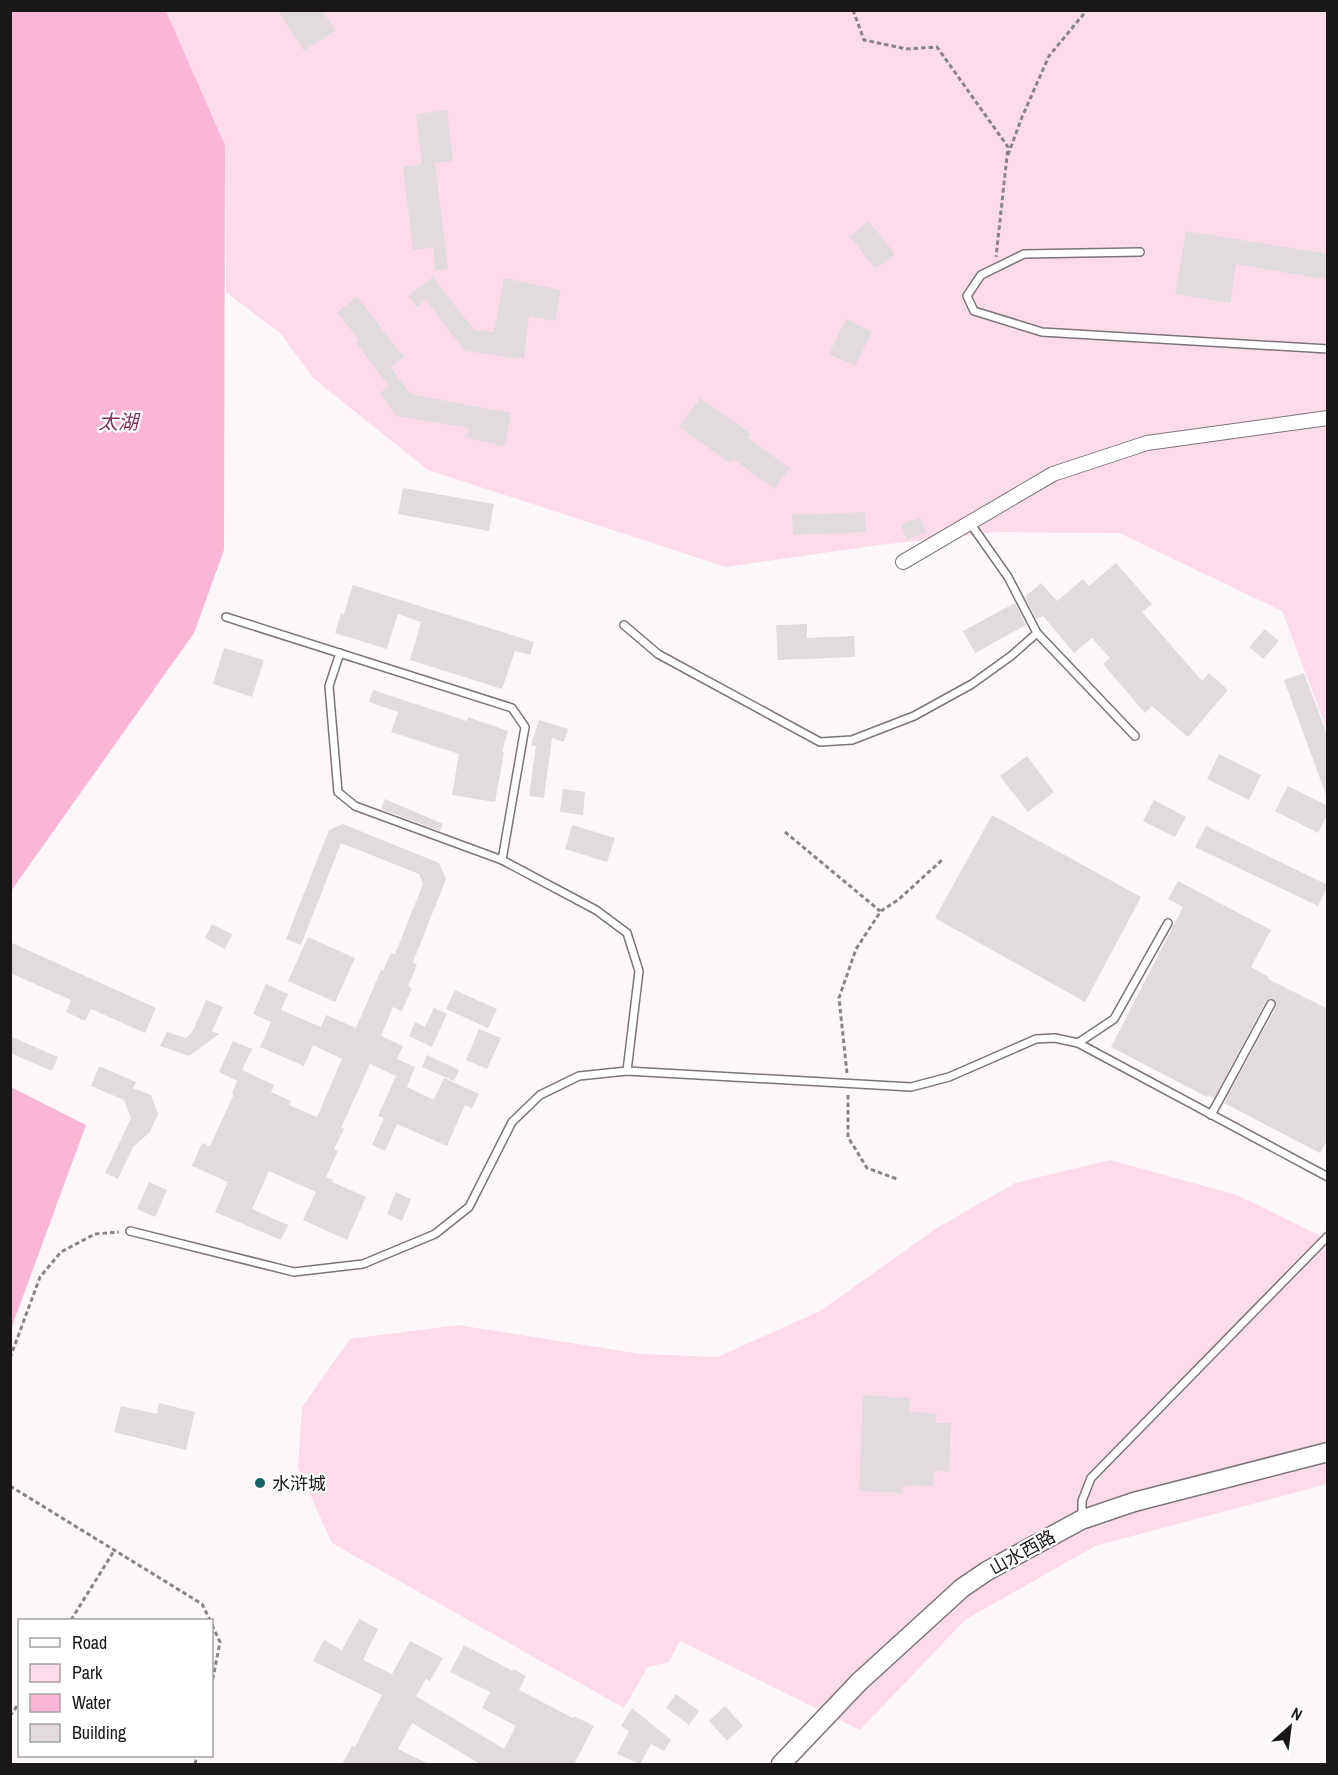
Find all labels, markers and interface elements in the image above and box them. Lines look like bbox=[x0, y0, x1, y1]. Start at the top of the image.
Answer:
water label: 太湖 bbox=[98, 408, 141, 435]
place label: 水浒城 bbox=[272, 1471, 326, 1496]
marker: 水浒城 bbox=[253, 1476, 267, 1490]
street label: 山水西路 bbox=[984, 1524, 1060, 1580]
legend bbox=[18, 1619, 213, 1757]
text: Road bbox=[72, 1630, 107, 1655]
text: Park bbox=[72, 1660, 103, 1685]
text: Water bbox=[72, 1690, 111, 1715]
north arrow bbox=[1260, 1697, 1320, 1757]
text: N bbox=[1288, 1702, 1306, 1726]
text: Building bbox=[72, 1720, 127, 1745]

